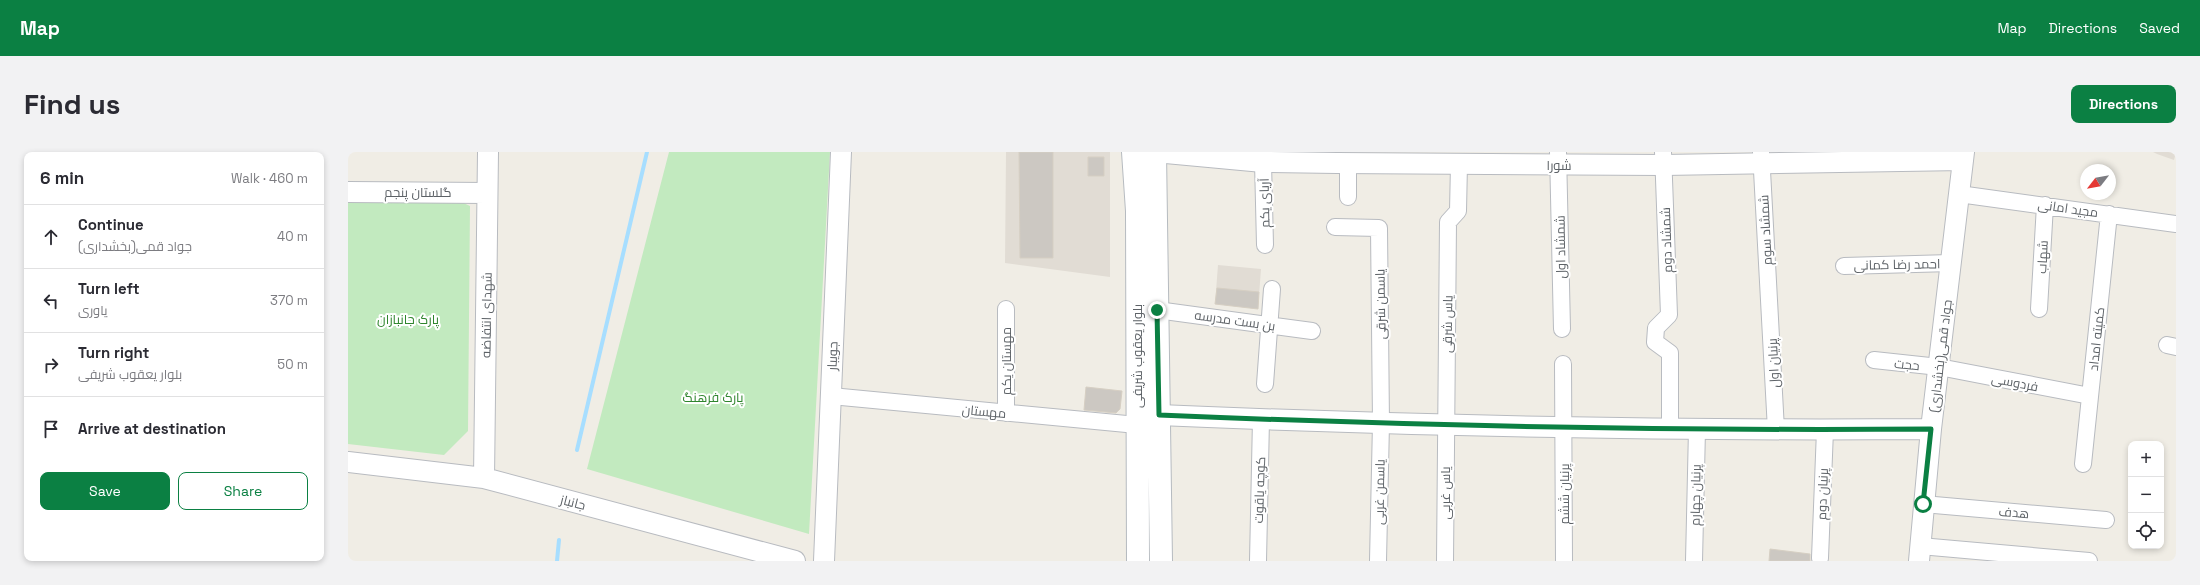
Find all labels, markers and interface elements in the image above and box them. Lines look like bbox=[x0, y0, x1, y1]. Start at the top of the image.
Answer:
text: Map bbox=[20, 16, 60, 41]
text: Map bbox=[1997, 19, 2027, 37]
text: Directions bbox=[2049, 19, 2117, 37]
text: Saved bbox=[2139, 19, 2180, 37]
button: Directions bbox=[2071, 85, 2176, 123]
text: Find us bbox=[24, 86, 121, 122]
street label: شورا bbox=[1546, 157, 1572, 174]
north arrow bbox=[2080, 164, 2116, 200]
text: 6 min bbox=[40, 167, 84, 189]
text: Walk · 460 m bbox=[231, 170, 308, 187]
street label: آریای یکم bbox=[1256, 177, 1274, 228]
street label: گلستان پنجم bbox=[384, 184, 452, 202]
street label: شمشاد سوم bbox=[1755, 194, 1777, 266]
street label: مجید امانی bbox=[2037, 196, 2099, 221]
street label: شمشاد دوم bbox=[1657, 207, 1677, 273]
text: Continue bbox=[78, 215, 144, 234]
street label: شمشاد اول bbox=[1551, 215, 1570, 279]
icon: ahead bbox=[40, 226, 62, 248]
text: 40 m bbox=[277, 228, 308, 245]
text: جواد قمی(بخشداری) bbox=[78, 238, 192, 255]
street label: شهاب bbox=[2033, 240, 2052, 274]
street label: احمد رضا کمانی bbox=[1853, 255, 1941, 274]
street label: یاسمن شرقی bbox=[1371, 268, 1390, 339]
street label: شهدای انتفاضه bbox=[477, 272, 496, 358]
text: Turn left bbox=[78, 279, 140, 298]
icon: left bbox=[40, 290, 62, 312]
text: 370 m bbox=[270, 292, 308, 309]
street label: یاس شرقی bbox=[1438, 295, 1457, 353]
street label: جواد قمی(بخشداری) bbox=[1925, 299, 1956, 414]
route end bbox=[1148, 301, 1166, 319]
text: یاوری bbox=[78, 302, 107, 319]
street label: بلوار یعقوب شریفی bbox=[1129, 304, 1146, 408]
street label: بن بست مدرسه bbox=[1193, 306, 1276, 335]
street label: کمیته امداد bbox=[2085, 306, 2108, 372]
park label: پارک جانبازان bbox=[377, 311, 440, 329]
street label: مهستان یکم bbox=[998, 327, 1016, 395]
street label: پرنیان اول bbox=[1764, 337, 1784, 388]
street label: جویبار bbox=[823, 341, 842, 372]
text: Turn right bbox=[78, 343, 149, 362]
icon: right bbox=[40, 354, 62, 376]
street label: حجت bbox=[1893, 355, 1921, 374]
text: 50 m bbox=[277, 356, 308, 373]
text: بلوار یعقوب شریفی bbox=[78, 366, 182, 383]
street label: فردوسی bbox=[1990, 370, 2040, 395]
park label: پارک فرهنگ bbox=[683, 389, 744, 407]
street label: مهستان bbox=[961, 401, 1007, 422]
icon: arrive bbox=[40, 418, 62, 440]
text: Arrive at destination bbox=[78, 419, 226, 438]
map controls bbox=[2128, 441, 2164, 549]
button: + bbox=[2128, 441, 2164, 477]
street label: کوچه یاقوت bbox=[1250, 456, 1270, 524]
street label: یاسمن غربی bbox=[1370, 458, 1389, 525]
street label: پرنیان ششم bbox=[1556, 463, 1574, 525]
street label: پرنیان چهارم bbox=[1686, 463, 1706, 526]
street label: یاس غربی bbox=[1437, 466, 1454, 519]
street label: پرنیان دوم bbox=[1813, 467, 1833, 520]
button: Save bbox=[40, 472, 170, 510]
button: Share bbox=[178, 472, 308, 510]
button: − bbox=[2128, 477, 2164, 513]
street label: جانباز bbox=[557, 491, 587, 514]
route start bbox=[1914, 495, 1932, 513]
street label: هدف bbox=[1998, 503, 2030, 522]
button: locate bbox=[2128, 513, 2164, 549]

